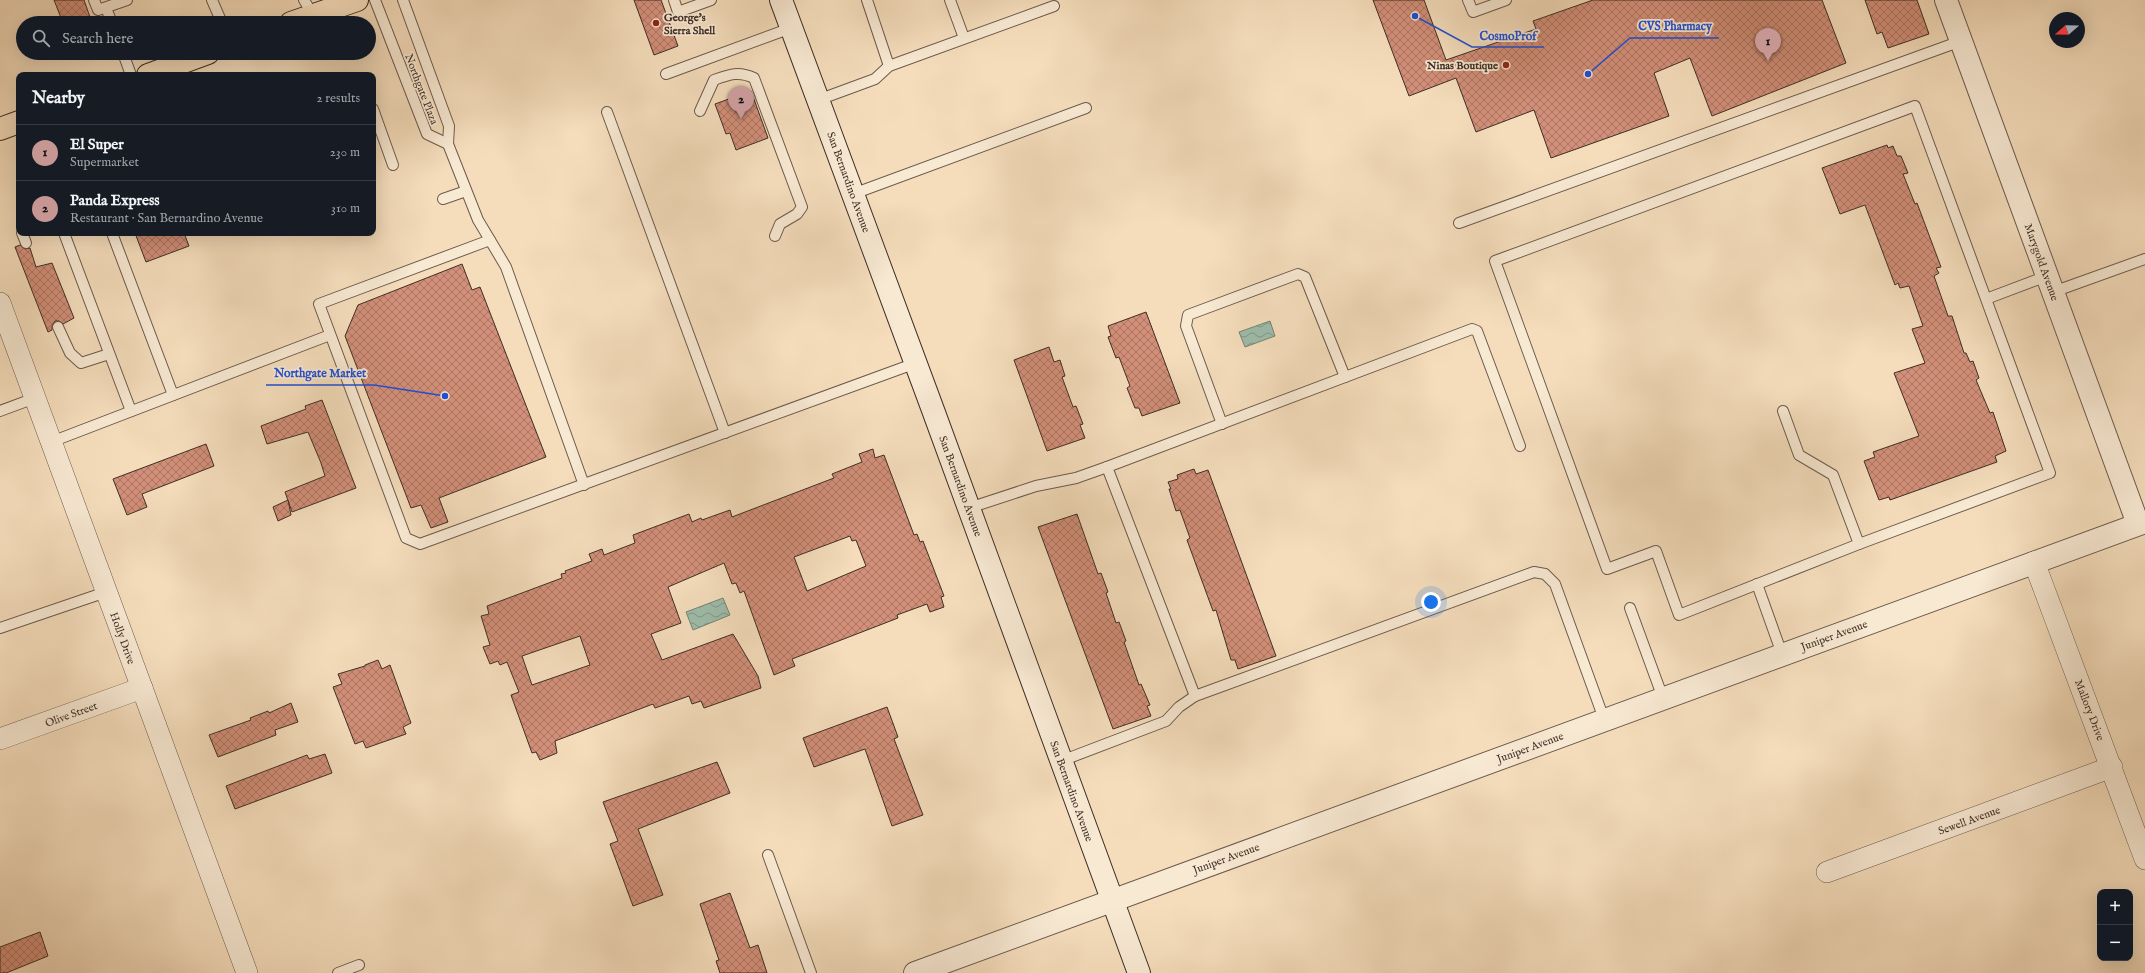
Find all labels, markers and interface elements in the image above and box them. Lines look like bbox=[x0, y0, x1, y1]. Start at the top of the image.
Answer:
place label: George's Sierra Shell bbox=[664, 11, 716, 38]
north arrow bbox=[2049, 12, 2085, 48]
callout: CVS Pharmacy bbox=[1630, 14, 1719, 38]
search box bbox=[16, 16, 376, 60]
marker: George's Sierra Shell bbox=[651, 18, 661, 28]
text: CVS Pharmacy bbox=[1638, 19, 1713, 35]
callout: CosmoProf bbox=[1472, 23, 1544, 47]
icon: search bbox=[30, 27, 52, 49]
pin: 1 bbox=[1755, 28, 1781, 61]
text: Search here bbox=[62, 29, 133, 48]
text: CosmoProf bbox=[1480, 29, 1539, 44]
street label: Northgate Plaza bbox=[401, 52, 441, 127]
place label: Ninas Boutique bbox=[1426, 59, 1498, 73]
marker: Ninas Boutique bbox=[1501, 60, 1511, 70]
pin: 2 bbox=[728, 86, 754, 119]
text: Nearby bbox=[32, 88, 85, 109]
text: 2 results bbox=[316, 90, 360, 107]
street label: San Bernardino Avenue bbox=[823, 130, 873, 235]
text: El Super bbox=[70, 135, 124, 154]
text: 1 bbox=[43, 144, 47, 161]
text: 230 m bbox=[330, 144, 360, 161]
text: Supermarket bbox=[70, 154, 139, 171]
text: Panda Express bbox=[70, 191, 160, 210]
text: 2 bbox=[42, 200, 48, 217]
text: 310 m bbox=[331, 200, 360, 217]
text: Restaurant · San Bernardino Avenue bbox=[70, 210, 263, 227]
street label: Marygold Avenue bbox=[2021, 222, 2061, 303]
callout: Northgate Market bbox=[266, 361, 374, 385]
text: Northgate Market bbox=[273, 366, 367, 382]
street label: San Bernardino Avenue bbox=[935, 434, 985, 539]
your location bbox=[1421, 592, 1441, 612]
street label: Holly Drive bbox=[106, 610, 138, 666]
street label: Juniper Avenue bbox=[1797, 617, 1870, 655]
street label: Mallory Drive bbox=[2071, 678, 2107, 743]
street label: Olive Street bbox=[43, 699, 100, 731]
street label: Juniper Avenue bbox=[1493, 729, 1566, 767]
street label: San Bernardino Avenue bbox=[1046, 739, 1096, 844]
street label: Sewell Avenue bbox=[1936, 803, 2002, 839]
street label: Juniper Avenue bbox=[1189, 840, 1262, 878]
map controls bbox=[2097, 889, 2133, 961]
button: + bbox=[2097, 889, 2133, 925]
button: − bbox=[2097, 925, 2133, 961]

